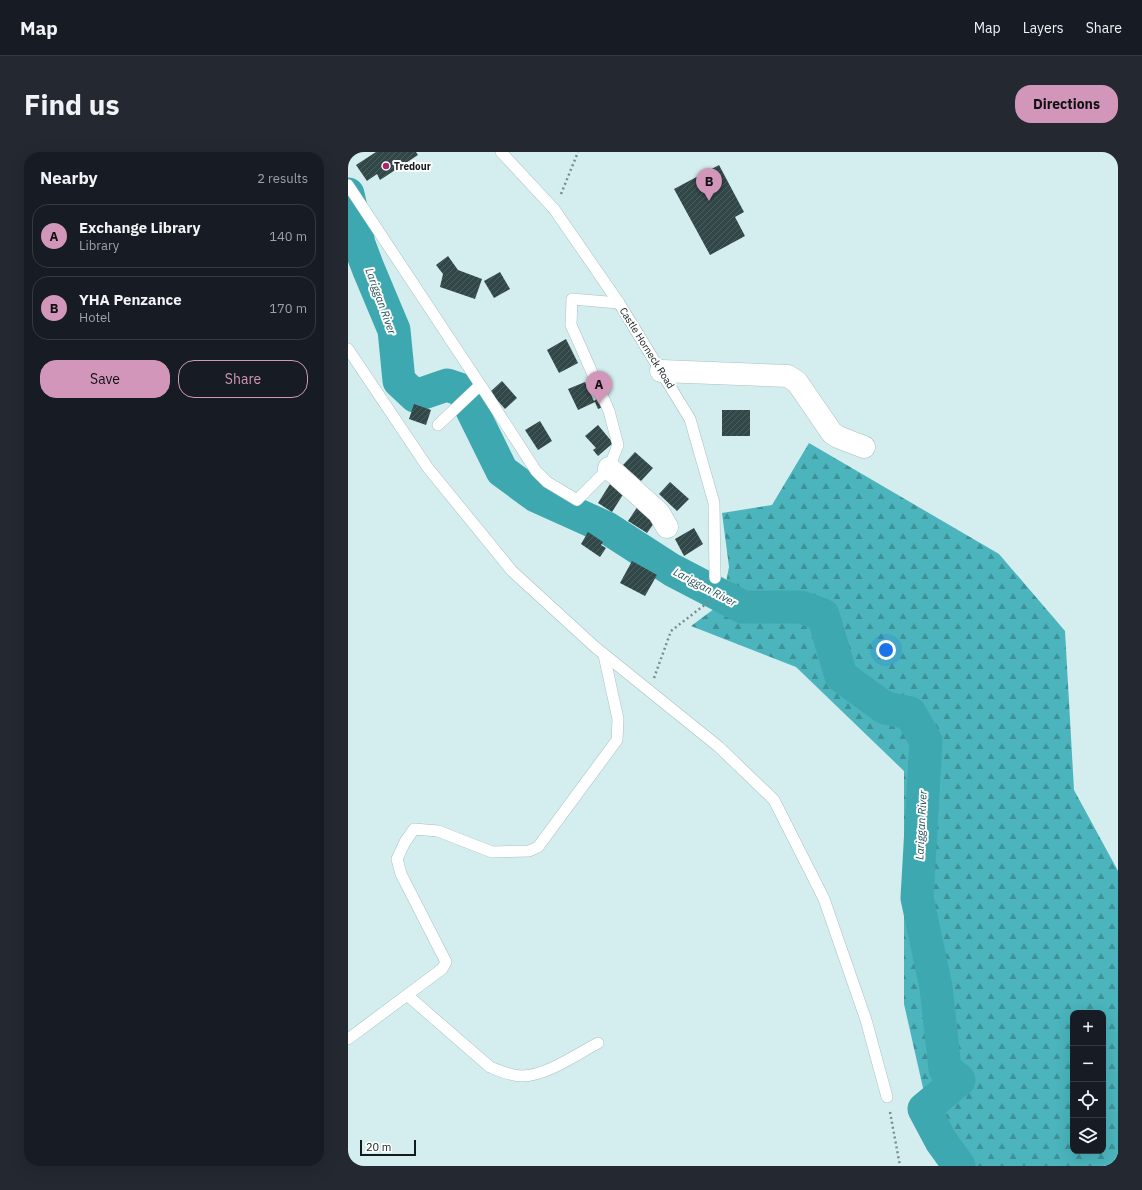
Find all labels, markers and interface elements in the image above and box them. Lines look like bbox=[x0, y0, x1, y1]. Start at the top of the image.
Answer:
text: Map bbox=[20, 16, 58, 40]
text: Map bbox=[974, 19, 1001, 37]
text: Layers bbox=[1023, 19, 1064, 37]
text: Share bbox=[1086, 19, 1122, 37]
button: Directions bbox=[1015, 85, 1118, 123]
text: Find us bbox=[24, 86, 120, 123]
place label: Tredour bbox=[394, 160, 431, 173]
marker: Tredour bbox=[381, 161, 391, 171]
text: Nearby bbox=[40, 167, 98, 189]
pin: B bbox=[696, 168, 722, 201]
text: 2 results bbox=[257, 170, 308, 187]
text: Exchange Library bbox=[79, 218, 201, 237]
text: A bbox=[50, 228, 58, 245]
text: 140 m bbox=[269, 228, 307, 245]
text: Library bbox=[79, 237, 119, 254]
water label: Lariggan River bbox=[363, 266, 400, 337]
text: YHA Penzance bbox=[79, 290, 182, 309]
text: B bbox=[50, 300, 58, 317]
text: 170 m bbox=[269, 300, 307, 317]
street label: Castle Horneck Road bbox=[617, 305, 677, 391]
text: Hotel bbox=[79, 309, 111, 326]
button: Save bbox=[40, 360, 170, 398]
button: Share bbox=[178, 360, 308, 398]
pin: A bbox=[586, 371, 612, 404]
water label: Lariggan River bbox=[671, 564, 740, 610]
your location bbox=[876, 640, 896, 660]
water label: Lariggan River bbox=[912, 789, 930, 860]
map controls bbox=[1070, 1010, 1106, 1154]
button: + bbox=[1070, 1010, 1106, 1046]
button: − bbox=[1070, 1046, 1106, 1082]
button: locate bbox=[1070, 1082, 1106, 1118]
button: layers bbox=[1070, 1118, 1106, 1154]
scale bar bbox=[360, 1138, 416, 1157]
text: 20 m bbox=[366, 1140, 391, 1154]

